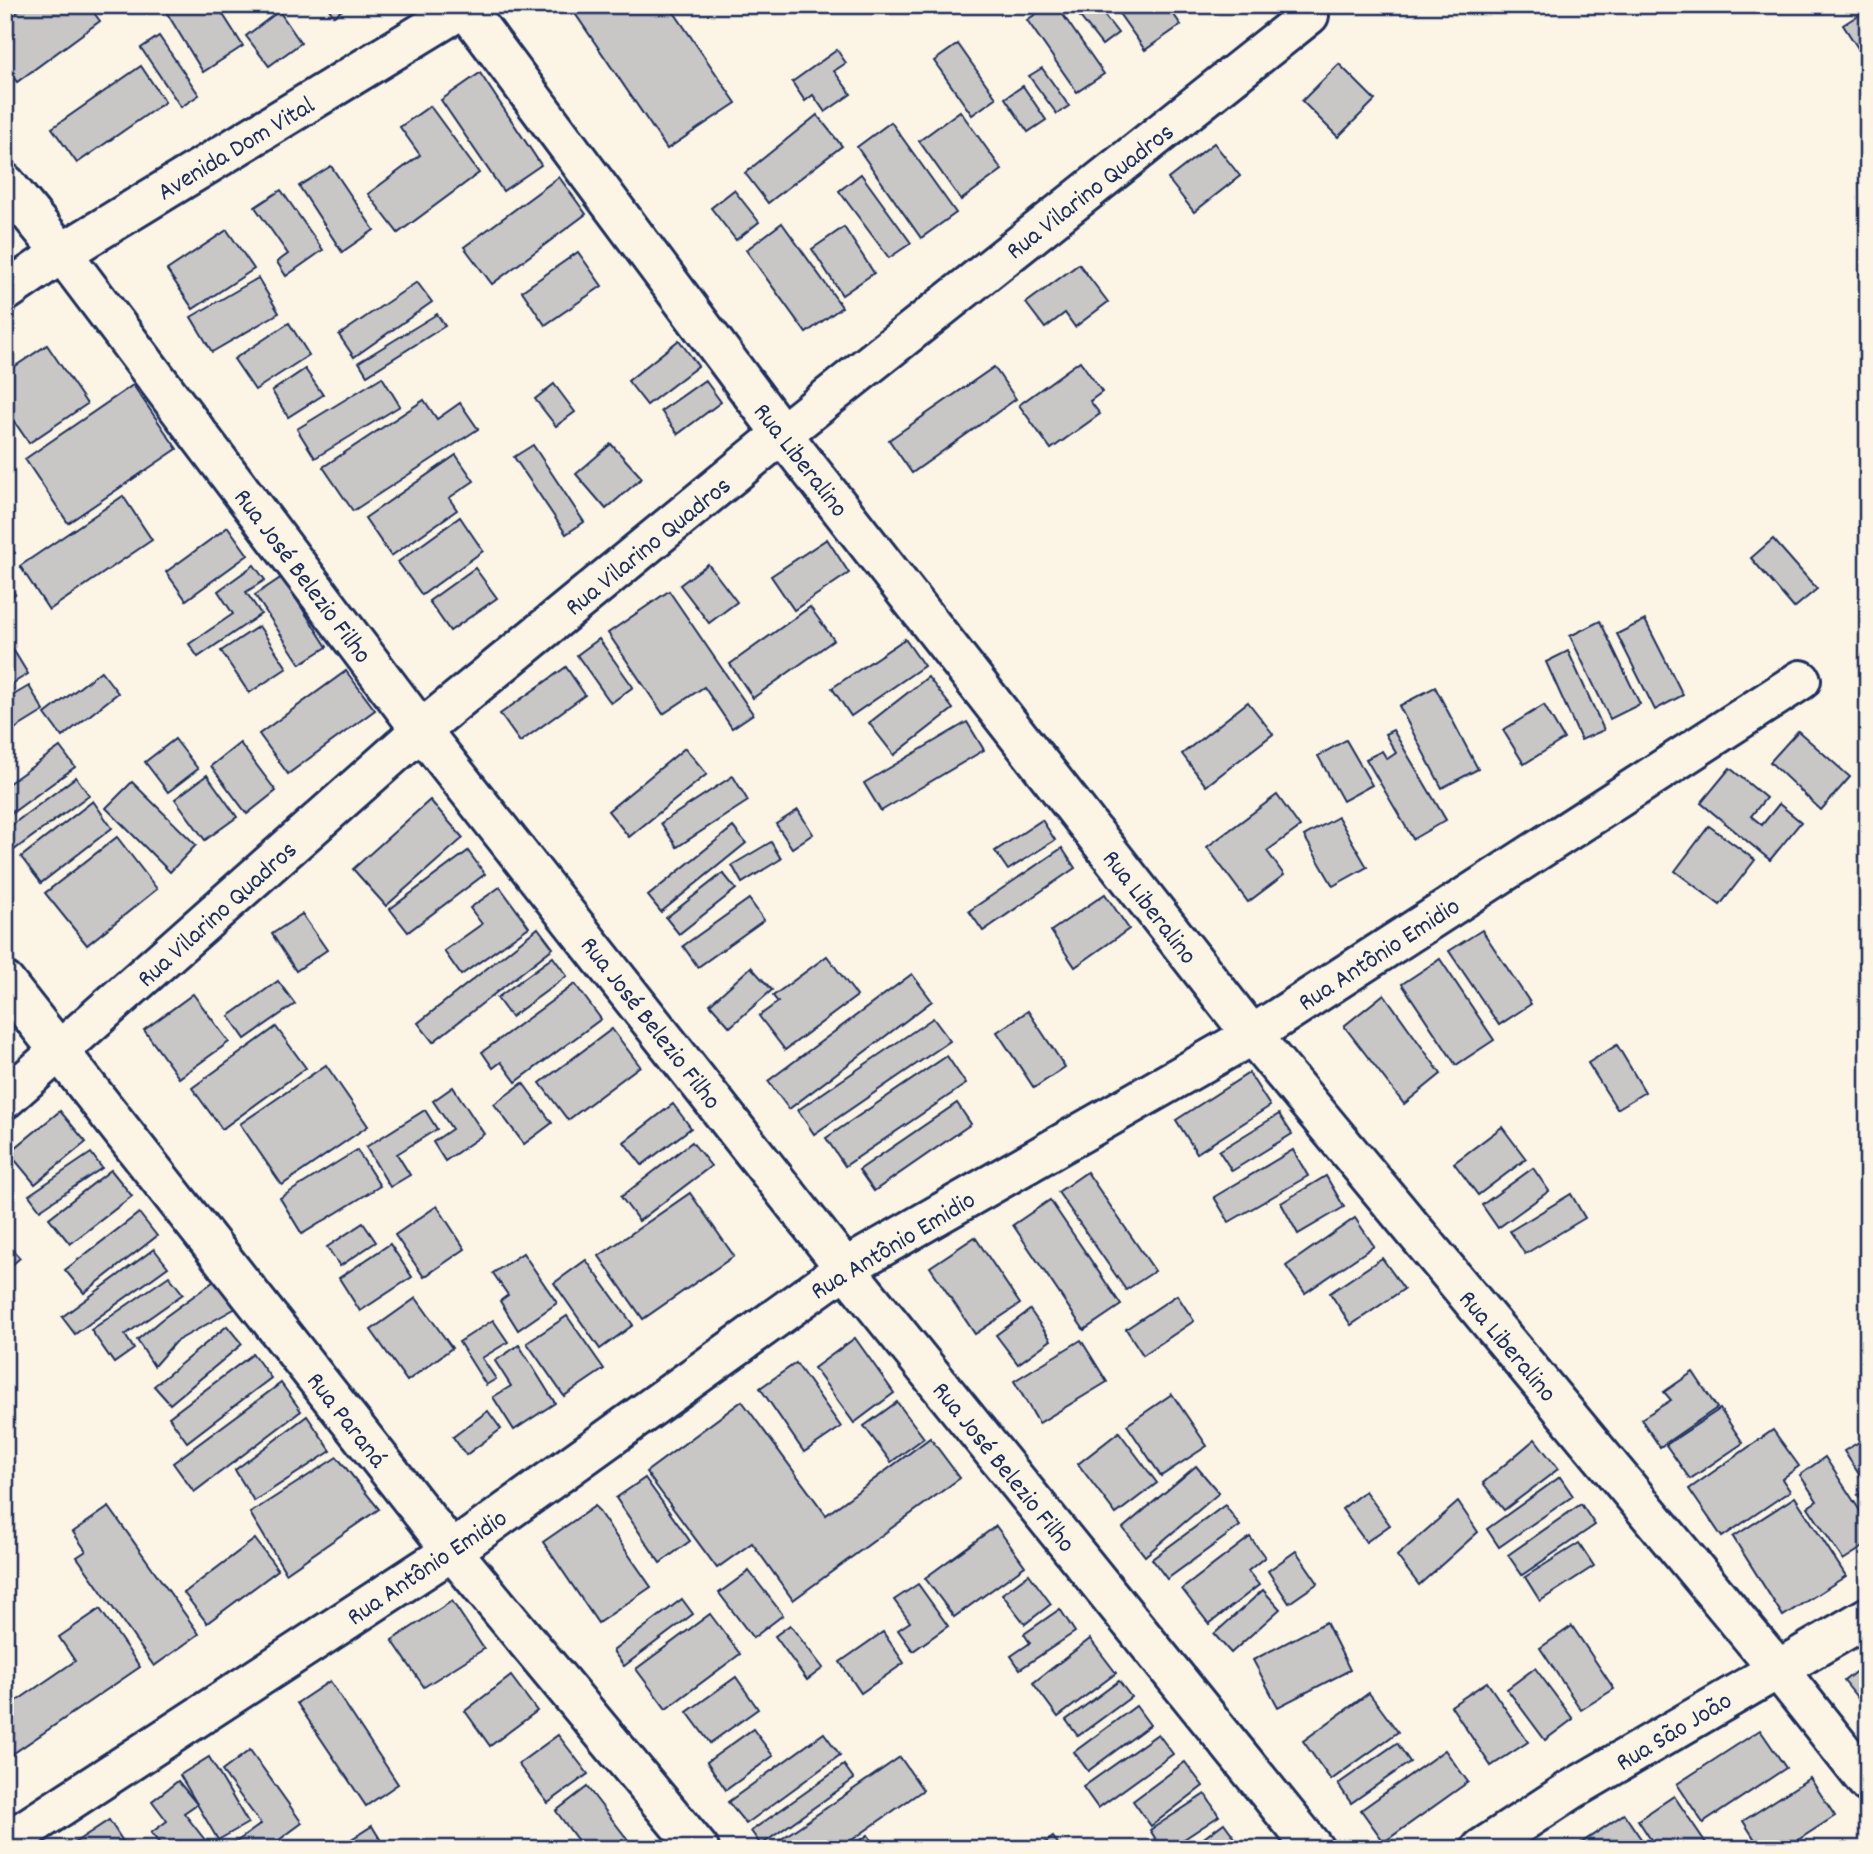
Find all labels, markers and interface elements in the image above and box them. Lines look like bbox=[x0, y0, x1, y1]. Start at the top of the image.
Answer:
street label: Avenida Dom Vital bbox=[151, 88, 322, 212]
street label: Rua Vilarino Quadros bbox=[999, 115, 1183, 270]
street label: Rua Liberalino bbox=[743, 396, 856, 526]
street label: Rua Vilarino Quadros bbox=[558, 469, 740, 626]
street label: Rua José Belezio Filho bbox=[223, 482, 379, 672]
street label: Rua Vilarino Quadros bbox=[130, 833, 307, 998]
street label: Rua Liberalino bbox=[1092, 843, 1205, 973]
street label: Rua Antônio Emidio bbox=[1292, 890, 1468, 1022]
street label: Rua José Belezio Filho bbox=[570, 930, 729, 1119]
street label: Rua Antônio Emidio bbox=[804, 1183, 983, 1311]
street label: Rua Liberalino bbox=[1448, 1283, 1564, 1411]
street label: Rua Paraná bbox=[296, 1365, 395, 1477]
street label: Rua José Belezio Filho bbox=[922, 1375, 1083, 1562]
street label: Rua Antônio Emidio bbox=[340, 1501, 516, 1636]
street label: Rua São João bbox=[1610, 1684, 1740, 1782]

